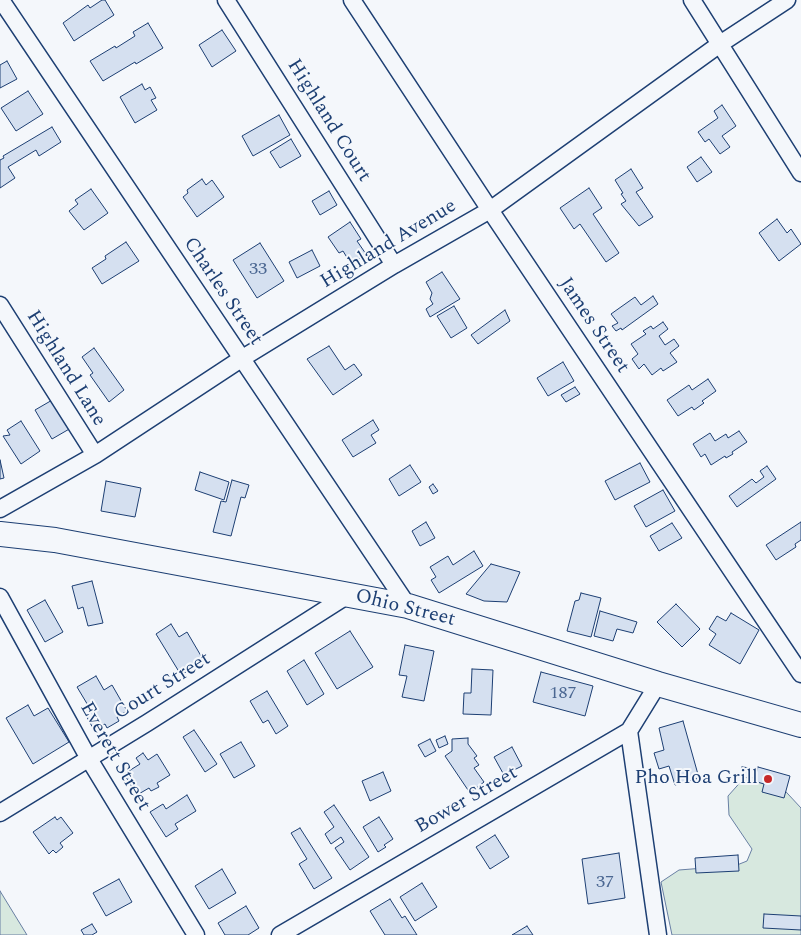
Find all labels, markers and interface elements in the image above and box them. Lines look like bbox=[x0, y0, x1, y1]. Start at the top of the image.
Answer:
street label: Highland Court bbox=[281, 55, 375, 187]
street label: Highland Avenue bbox=[317, 195, 461, 295]
street label: Charles Street bbox=[177, 233, 267, 351]
house number: 33 bbox=[249, 259, 267, 281]
street label: James Street bbox=[552, 274, 634, 378]
street label: Highland Lane bbox=[20, 307, 110, 431]
street label: Ohio Street bbox=[353, 585, 457, 633]
street label: Court Street bbox=[110, 648, 216, 726]
house number: 187 bbox=[550, 683, 576, 705]
street label: Everett Street bbox=[73, 698, 155, 816]
street label: Bower Street bbox=[411, 762, 523, 840]
place label: Pho Hoa Grill bbox=[635, 767, 758, 791]
marker: Pho Hoa Grill bbox=[762, 773, 774, 785]
house number: 37 bbox=[596, 872, 614, 894]

